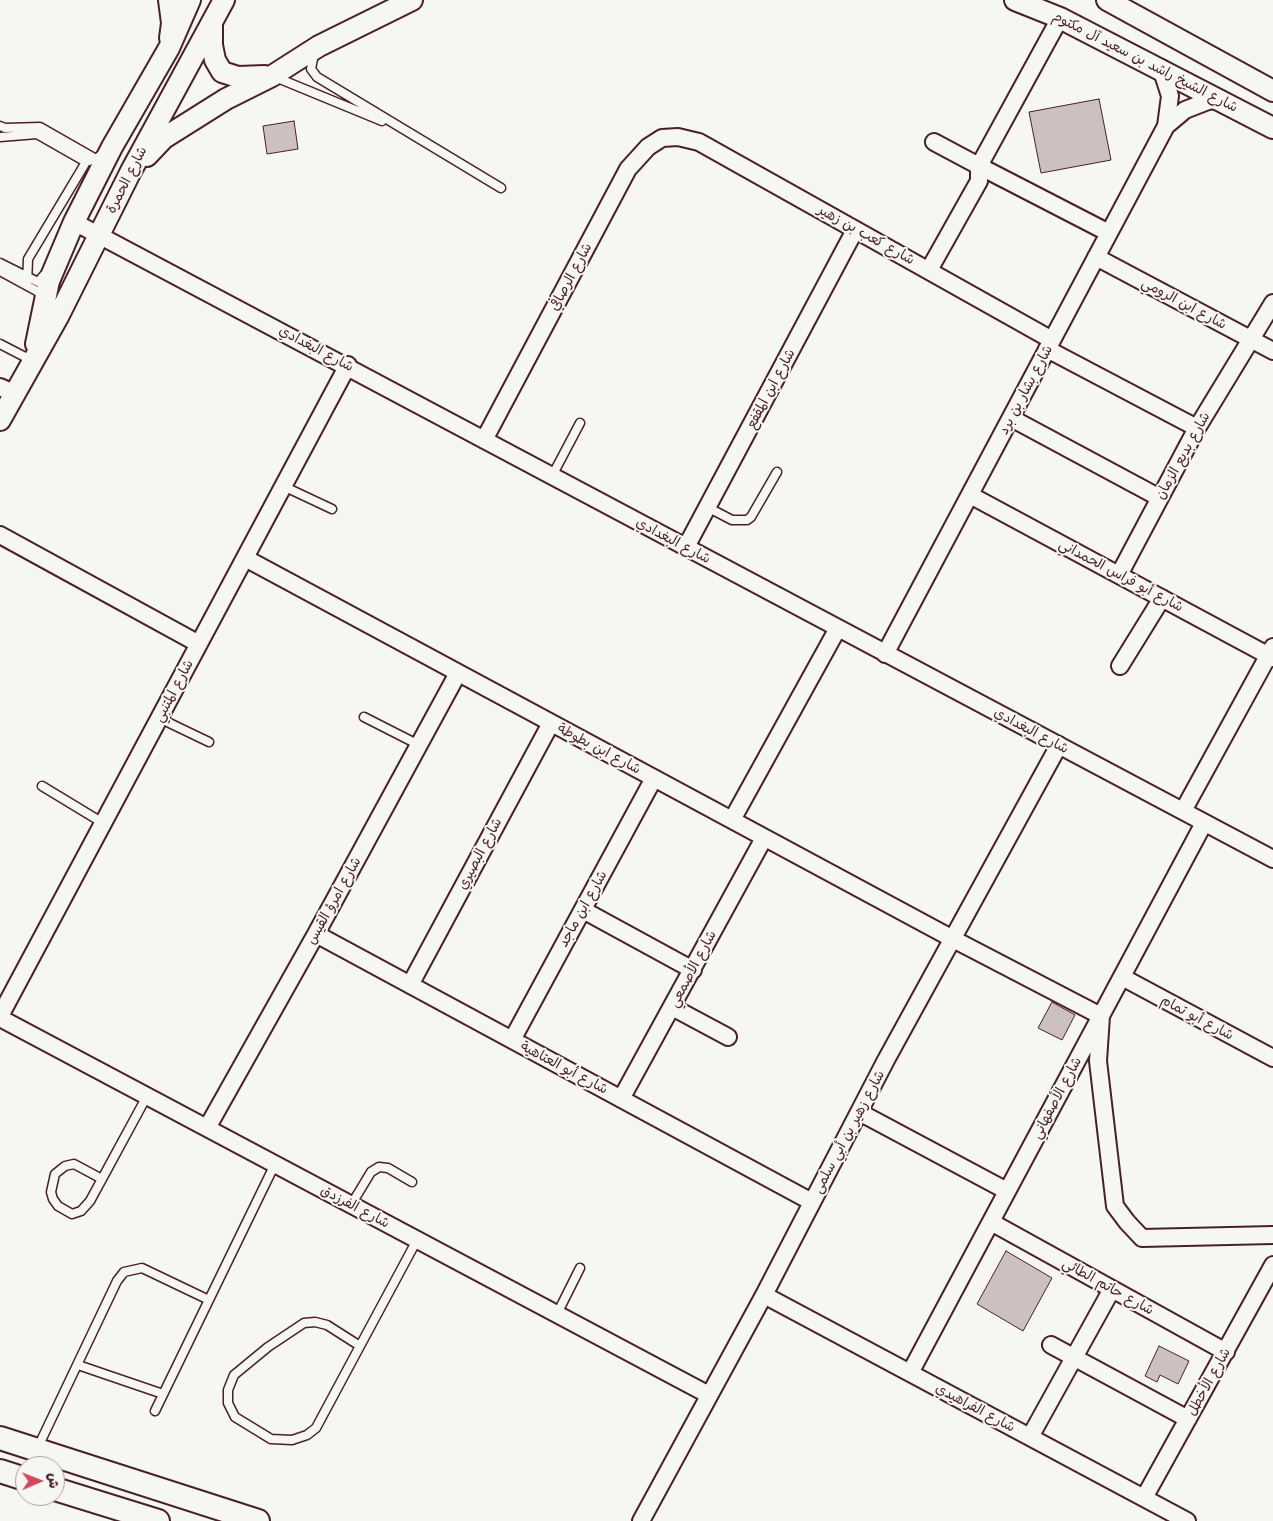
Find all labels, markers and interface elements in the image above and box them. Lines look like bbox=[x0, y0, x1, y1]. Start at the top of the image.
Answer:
street label: شارع الشيخ راشد بن سعيد آل مكتوم bbox=[1050, 8, 1240, 116]
street label: شارع الحمرة bbox=[103, 144, 151, 216]
street label: شارع كعب بن زهير bbox=[815, 201, 917, 269]
street label: شارع الرصافي bbox=[546, 240, 596, 314]
street label: شارع ابن الرومي bbox=[1139, 275, 1229, 333]
street label: شارع البغدادي bbox=[276, 322, 356, 376]
street label: شارع بشار بن برد bbox=[995, 342, 1057, 438]
street label: شارع ابن المقفع bbox=[743, 346, 799, 432]
street label: شارع بديع الزمان bbox=[1152, 409, 1214, 503]
street label: شارع البغدادي bbox=[633, 514, 713, 568]
street label: شارع أبو فراس الحمداني bbox=[1056, 536, 1186, 616]
street label: شارع المتنبي bbox=[151, 657, 197, 725]
street label: شارع البغدادي bbox=[991, 704, 1071, 758]
street label: شارع ابن بطوطة bbox=[554, 720, 644, 778]
street label: شارع البصيري bbox=[454, 815, 506, 893]
street label: شارع امرؤ القيس bbox=[303, 854, 365, 948]
street label: شارع ابن ماجد bbox=[555, 868, 611, 950]
street label: شارع الأصمعي bbox=[666, 928, 720, 1010]
street label: شارع أبو تمام bbox=[1158, 992, 1236, 1044]
street label: شارع أبو العتاهية bbox=[517, 1038, 611, 1098]
street label: شارع الأصفهاني bbox=[1028, 1054, 1086, 1142]
street label: شارع زهير بن أبي سلمى bbox=[809, 1068, 889, 1196]
street label: شارع الفرزدق bbox=[318, 1182, 392, 1232]
street label: شارع حاتم الطائي bbox=[1059, 1255, 1157, 1319]
street label: شارع الأخطل bbox=[1183, 1345, 1235, 1419]
street label: شارع الفراهيدي bbox=[932, 1380, 1018, 1436]
north arrow bbox=[15, 1456, 65, 1506]
text: ش bbox=[44, 1473, 65, 1489]

